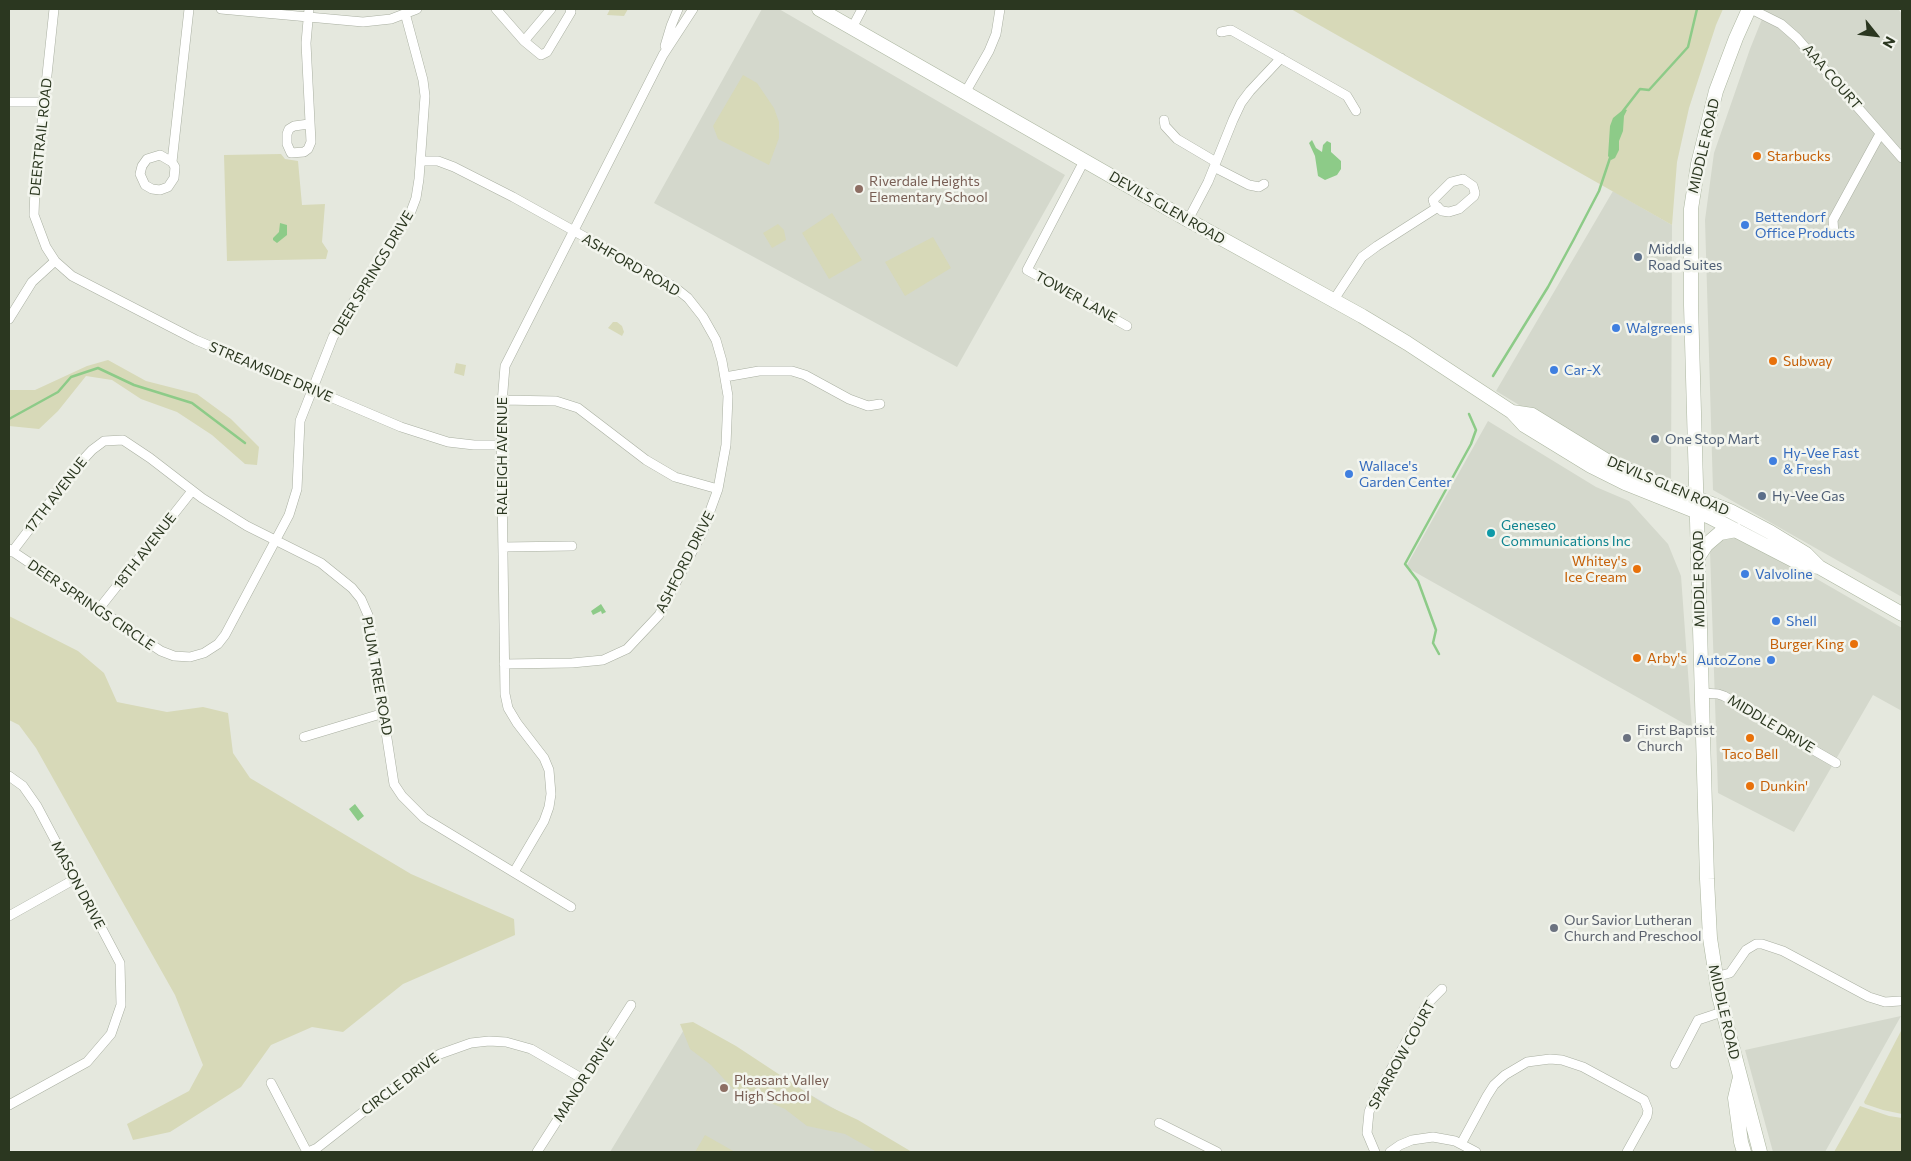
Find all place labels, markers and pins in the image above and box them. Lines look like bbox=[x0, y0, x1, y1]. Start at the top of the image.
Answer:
place label: Starbucks bbox=[1767, 148, 1831, 164]
marker: Starbucks bbox=[1751, 150, 1763, 162]
place label: Riverdale Heights Elementary School bbox=[869, 173, 988, 206]
marker: Riverdale Heights Elementary School bbox=[853, 183, 865, 195]
place label: Bettendorf Office Products bbox=[1755, 209, 1855, 242]
marker: Bettendorf Office Products bbox=[1739, 219, 1751, 231]
place label: Middle Road Suites bbox=[1648, 241, 1722, 274]
marker: Middle Road Suites bbox=[1632, 251, 1644, 263]
place label: Walgreens bbox=[1626, 320, 1693, 336]
marker: Walgreens bbox=[1610, 322, 1622, 334]
place label: Subway bbox=[1783, 353, 1833, 369]
marker: Subway bbox=[1767, 355, 1779, 367]
place label: Car-X bbox=[1564, 362, 1601, 378]
marker: Car-X bbox=[1548, 364, 1560, 376]
place label: One Stop Mart bbox=[1665, 431, 1759, 447]
marker: One Stop Mart bbox=[1649, 433, 1661, 445]
place label: Hy-Vee Fast & Fresh bbox=[1783, 445, 1859, 478]
marker: Hy-Vee Fast & Fresh bbox=[1767, 455, 1779, 467]
place label: Wallace's Garden Center bbox=[1359, 458, 1452, 491]
marker: Wallace's Garden Center bbox=[1343, 468, 1355, 480]
place label: Hy-Vee Gas bbox=[1772, 488, 1845, 504]
marker: Hy-Vee Gas bbox=[1756, 490, 1768, 502]
place label: Geneseo Communications Inc bbox=[1501, 517, 1631, 550]
marker: Geneseo Communications Inc bbox=[1485, 527, 1497, 539]
place label: Whitey's Ice Cream bbox=[1564, 553, 1627, 586]
marker: Whitey's Ice Cream bbox=[1631, 563, 1643, 575]
place label: Valvoline bbox=[1755, 566, 1813, 582]
marker: Valvoline bbox=[1739, 568, 1751, 580]
place label: Shell bbox=[1786, 613, 1817, 629]
marker: Shell bbox=[1770, 615, 1782, 627]
place label: Burger King bbox=[1770, 636, 1844, 652]
marker: Burger King bbox=[1848, 638, 1860, 650]
place label: Arby's bbox=[1647, 650, 1687, 666]
marker: Arby's bbox=[1631, 652, 1643, 664]
place label: AutoZone bbox=[1696, 652, 1761, 668]
marker: AutoZone bbox=[1765, 654, 1777, 666]
place label: First Baptist Church bbox=[1637, 722, 1715, 754]
marker: First Baptist Church bbox=[1621, 732, 1633, 744]
marker: Taco Bell bbox=[1744, 732, 1756, 744]
place label: Taco Bell bbox=[1722, 746, 1778, 762]
place label: Dunkin' bbox=[1760, 778, 1808, 794]
marker: Dunkin' bbox=[1744, 780, 1756, 792]
place label: Our Savior Lutheran Church and Preschool bbox=[1564, 912, 1702, 944]
marker: Our Savior Lutheran Church and Preschool bbox=[1548, 922, 1560, 934]
place label: Pleasant Valley High School bbox=[734, 1072, 829, 1104]
marker: Pleasant Valley High School bbox=[718, 1082, 730, 1094]

